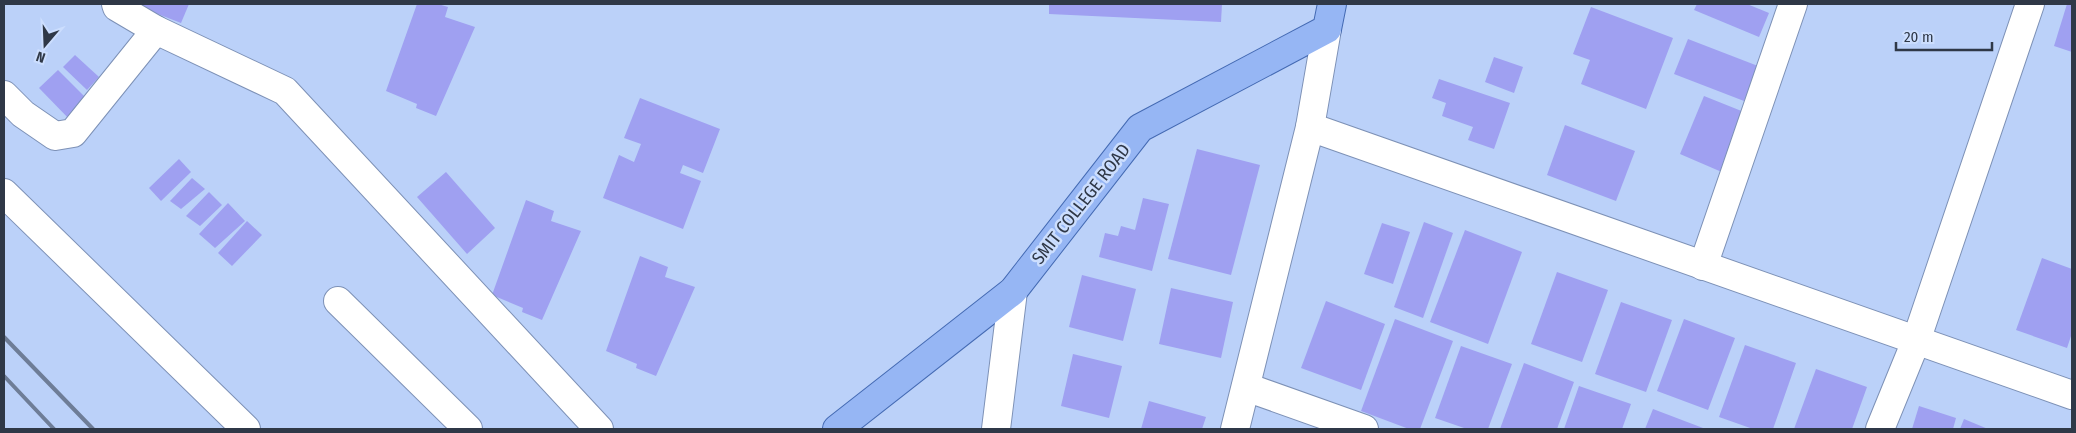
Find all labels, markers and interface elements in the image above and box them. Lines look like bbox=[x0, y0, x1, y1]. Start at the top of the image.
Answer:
north arrow bbox=[20, 20, 70, 70]
scale bar bbox=[1896, 20, 1992, 52]
text: 20 m bbox=[1904, 28, 1934, 46]
text: N bbox=[34, 47, 48, 66]
street label: SMIT COLLEGE ROAD bbox=[1027, 139, 1135, 269]

